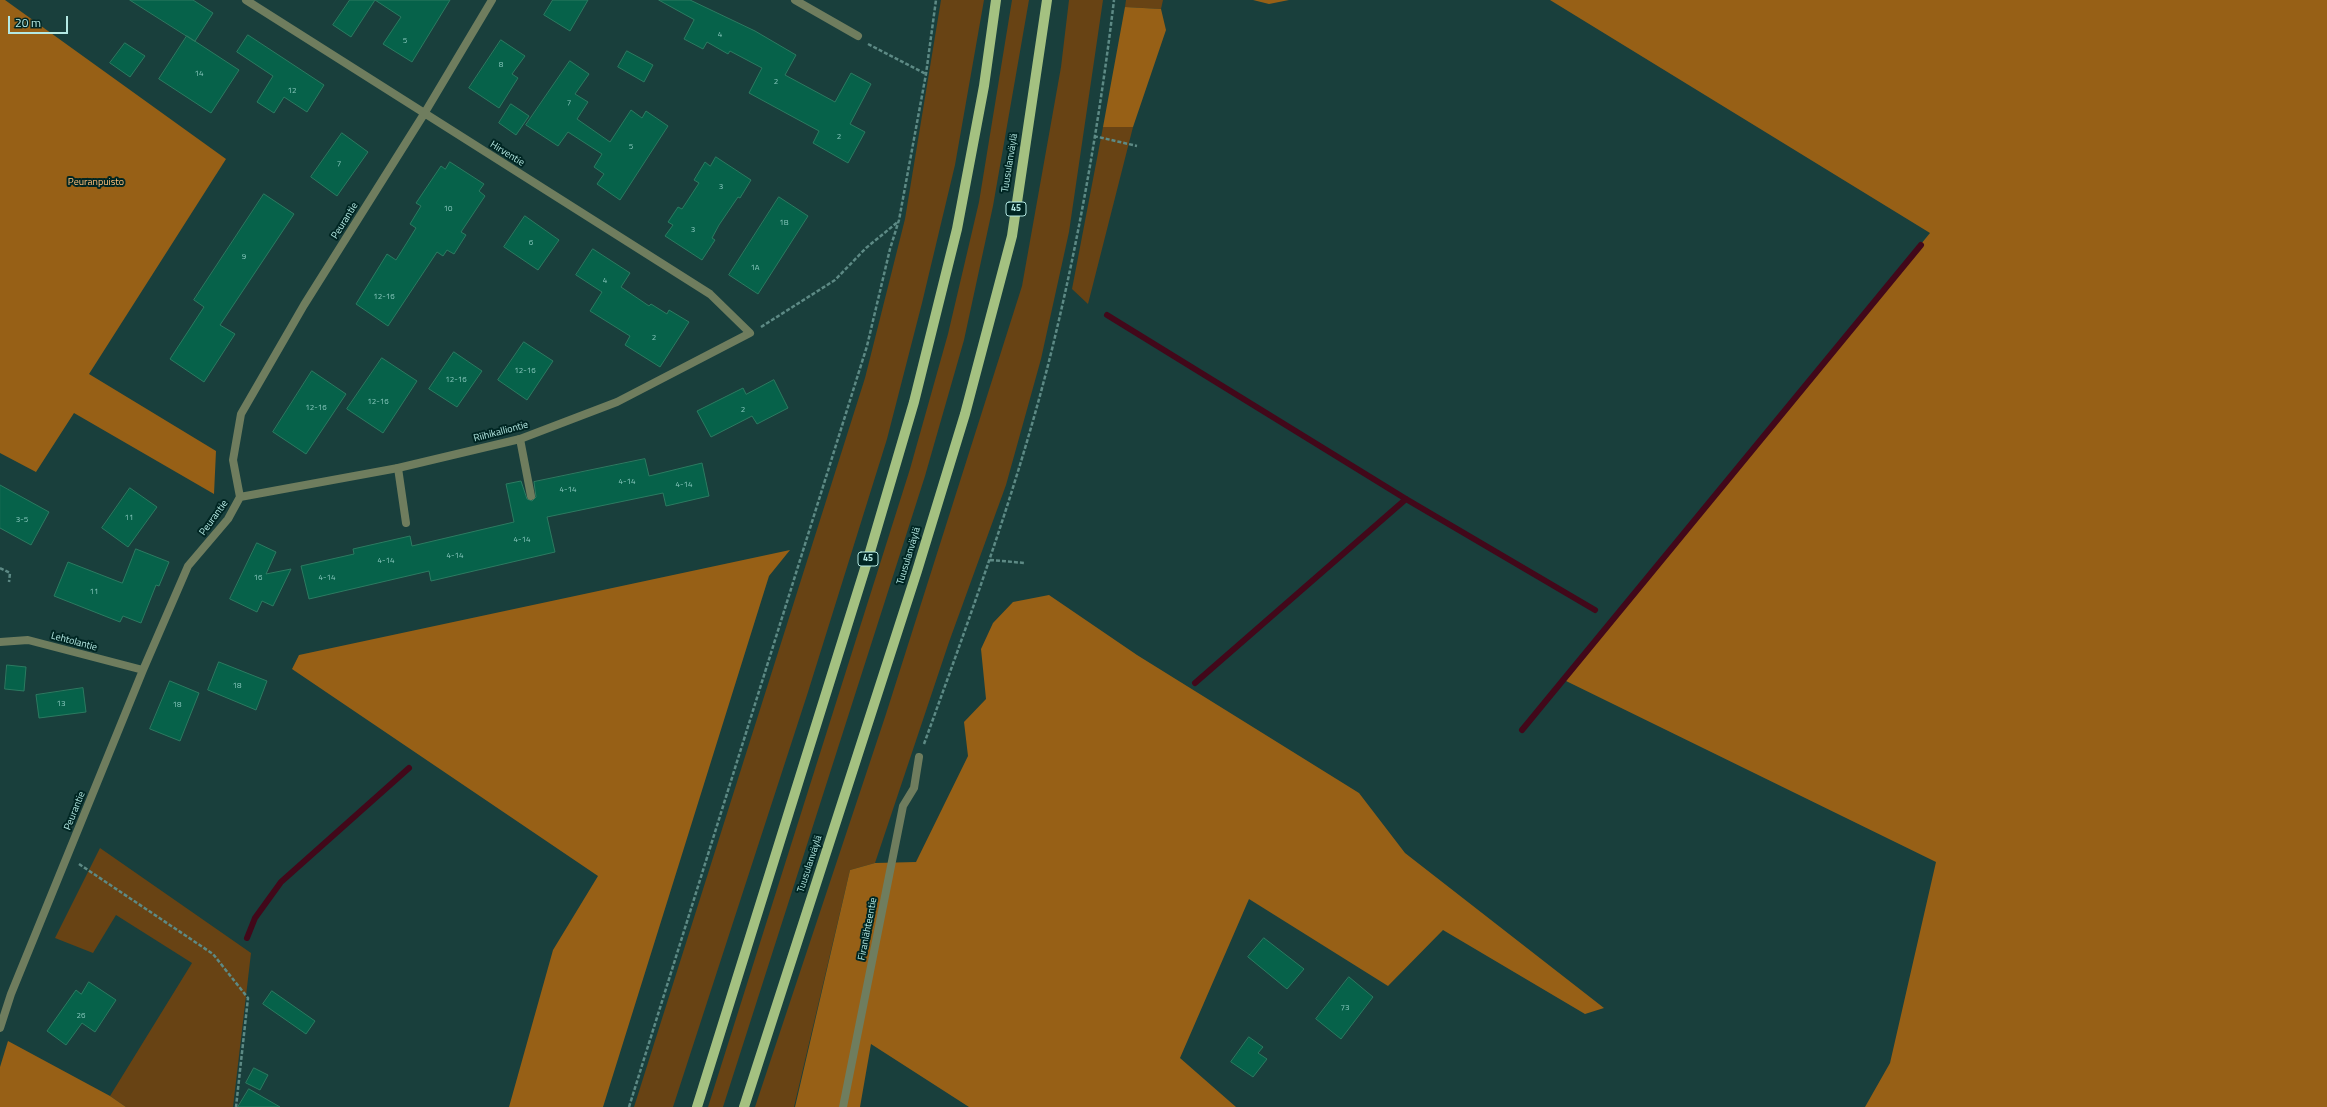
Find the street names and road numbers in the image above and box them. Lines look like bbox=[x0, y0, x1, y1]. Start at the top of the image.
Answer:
street label: Tuusulanväylä bbox=[999, 133, 1021, 193]
street label: Hirventie bbox=[488, 139, 526, 169]
street label: Peurantie bbox=[329, 201, 361, 241]
road number: 45 bbox=[1006, 202, 1026, 216]
street label: Riihikalliontie bbox=[472, 419, 530, 445]
street label: Peurantie bbox=[197, 498, 231, 538]
street label: Tuusulanväylä bbox=[895, 526, 923, 586]
road number: 45 bbox=[858, 552, 878, 566]
street label: Lehtolantie bbox=[50, 630, 98, 654]
street label: Peurantie bbox=[62, 790, 88, 832]
street label: Tuusulanväylä bbox=[795, 834, 825, 894]
street label: Firanlähteentie bbox=[856, 897, 880, 961]

